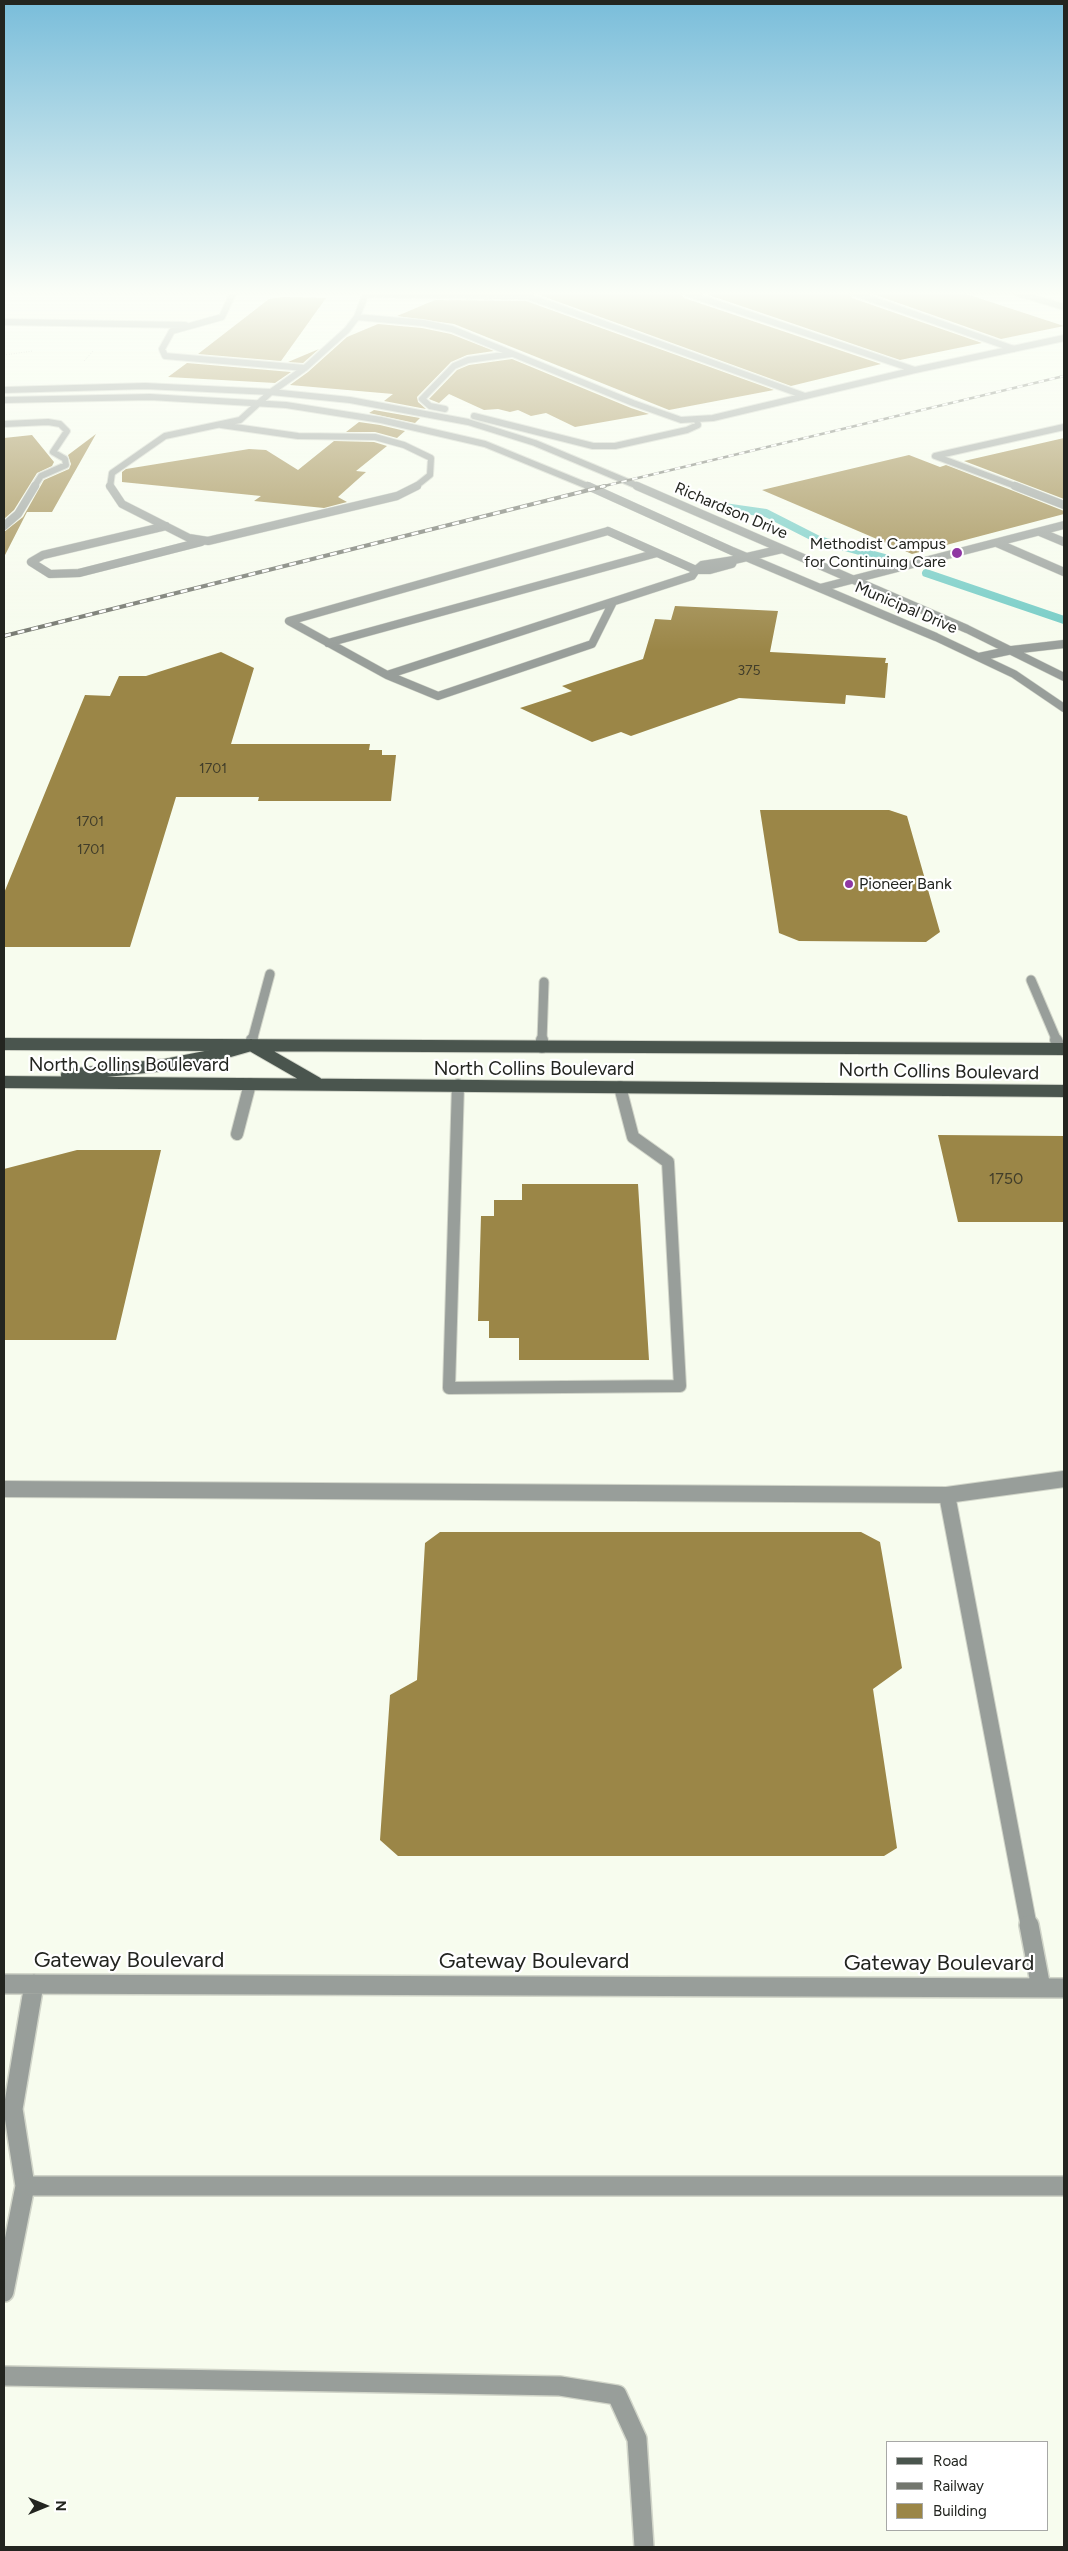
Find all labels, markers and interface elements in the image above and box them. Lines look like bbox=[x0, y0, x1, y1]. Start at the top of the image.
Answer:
street label: Richardson Drive bbox=[672, 479, 790, 543]
place label: Methodist Campus for Continuing Care bbox=[804, 534, 946, 572]
marker: Methodist Campus for Continuing Care bbox=[950, 546, 964, 560]
street label: Municipal Drive bbox=[852, 578, 960, 638]
house number: 375 bbox=[737, 663, 761, 679]
house number: 1701 bbox=[199, 761, 227, 777]
house number: 1701 bbox=[76, 814, 104, 830]
house number: 1701 bbox=[77, 842, 105, 858]
place label: Pioneer Bank bbox=[859, 874, 952, 894]
marker: Pioneer Bank bbox=[843, 878, 855, 890]
street label: North Collins Boulevard bbox=[29, 1054, 229, 1076]
street label: North Collins Boulevard bbox=[434, 1058, 634, 1080]
street label: North Collins Boulevard bbox=[838, 1059, 1040, 1085]
house number: 1750 bbox=[989, 1169, 1023, 1189]
street label: Gateway Boulevard bbox=[34, 1948, 224, 1974]
street label: Gateway Boulevard bbox=[439, 1949, 629, 1975]
street label: Gateway Boulevard bbox=[844, 1951, 1034, 1977]
legend bbox=[886, 2441, 1048, 2531]
text: Road bbox=[933, 2452, 968, 2470]
text: Railway bbox=[933, 2477, 984, 2495]
north arrow bbox=[20, 2481, 70, 2531]
text: N bbox=[52, 2501, 69, 2511]
text: Building bbox=[933, 2502, 987, 2520]

